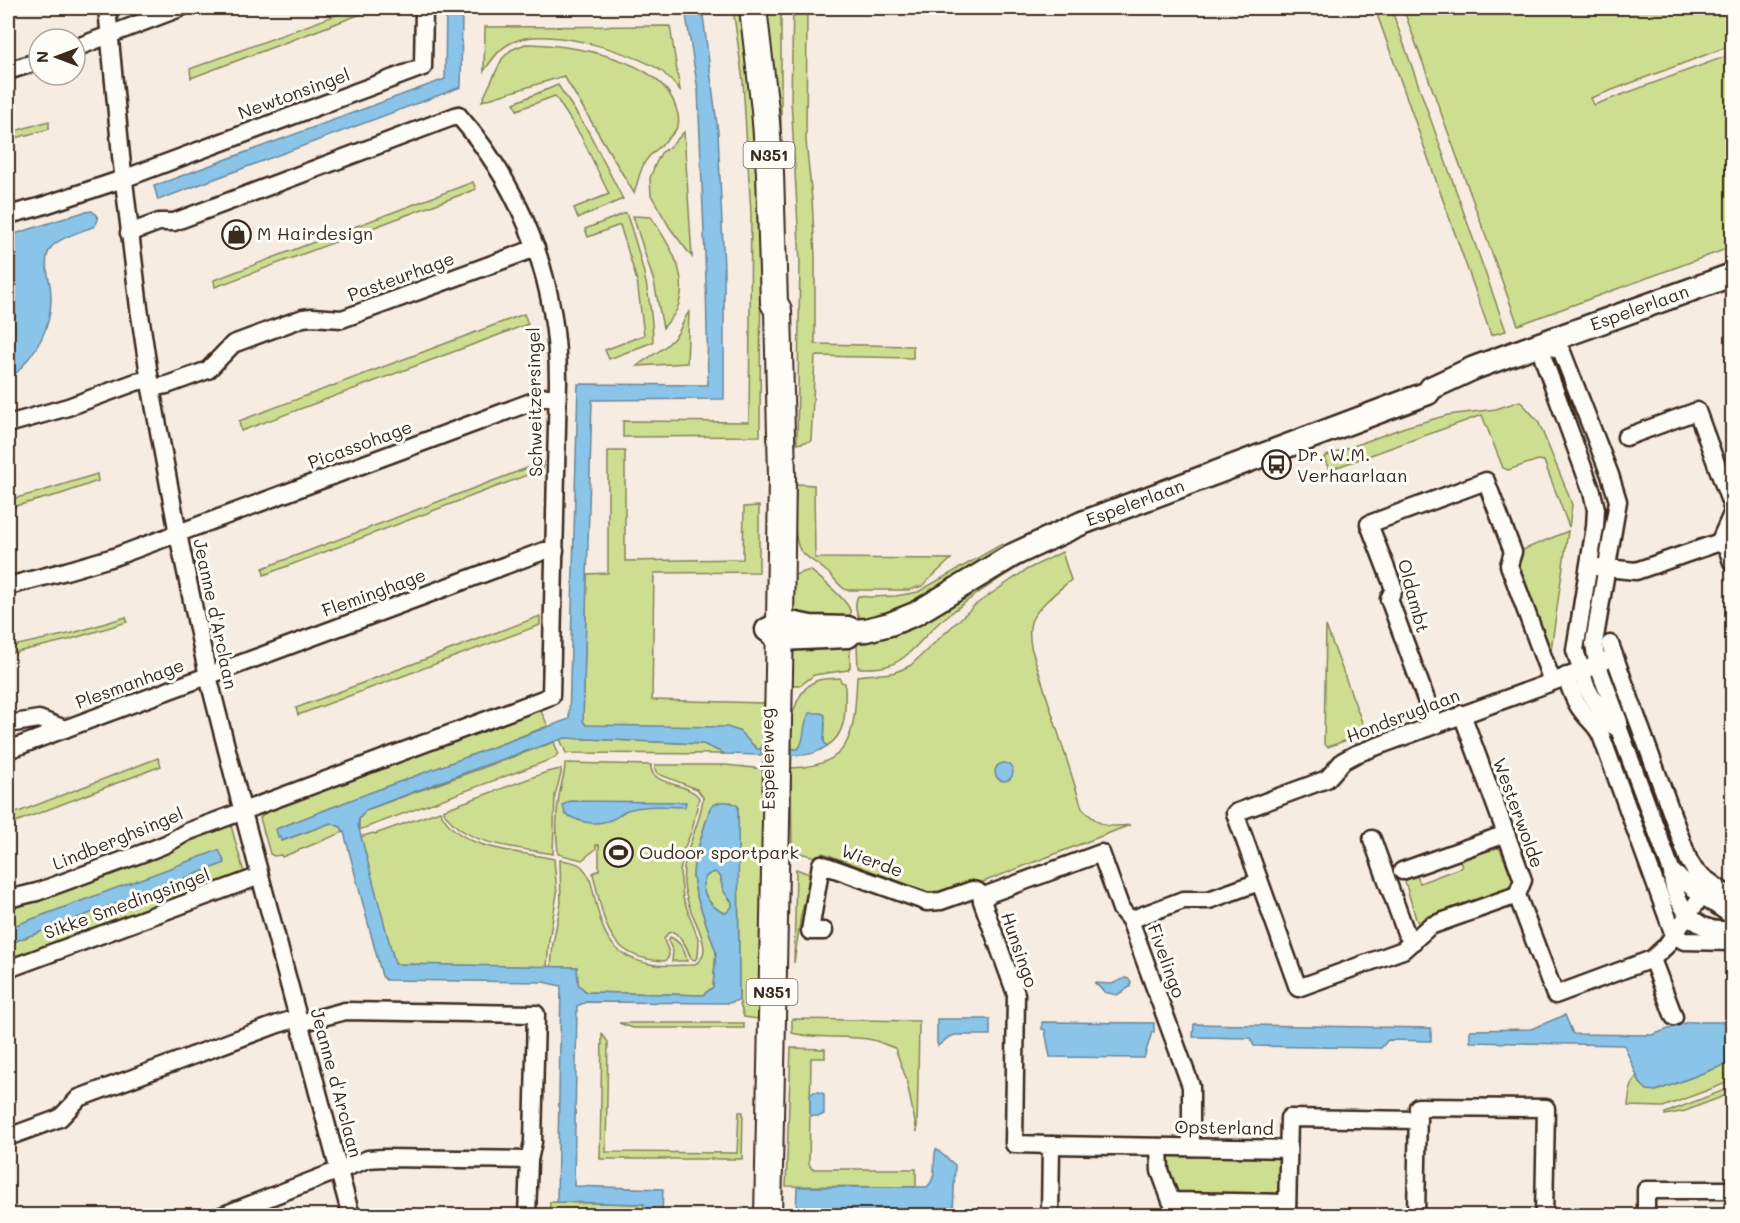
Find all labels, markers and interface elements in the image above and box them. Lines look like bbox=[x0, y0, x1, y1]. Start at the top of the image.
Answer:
north arrow bbox=[27, 27, 87, 87]
text: N bbox=[31, 51, 52, 63]
street label: Newtonsingel bbox=[234, 62, 353, 124]
road number: N351 bbox=[744, 142, 794, 168]
shop icon: M Hairdesign bbox=[220, 218, 252, 250]
place label: M Hairdesign bbox=[257, 221, 373, 245]
street label: Pasteurhage bbox=[344, 246, 457, 306]
street label: Espelerlaan bbox=[1587, 279, 1692, 336]
street label: Schweitzersingel bbox=[521, 327, 547, 477]
street label: Picassohage bbox=[304, 414, 415, 474]
place label: Dr. W.M. Verhaarlaan bbox=[1297, 442, 1407, 487]
bus stop icon: Dr. W.M. Verhaarlaan bbox=[1260, 449, 1292, 481]
street label: Espelerlaan bbox=[1082, 473, 1187, 531]
street label: Jeanne d'Arclaan bbox=[188, 536, 244, 691]
street label: Oldambt bbox=[1393, 556, 1435, 635]
street label: Fleminghage bbox=[318, 562, 429, 622]
street label: Plesmanhage bbox=[72, 652, 187, 714]
street label: Hondsruglaan bbox=[1342, 682, 1463, 748]
street label: Espelerweg bbox=[754, 708, 780, 810]
street label: Westerwolde bbox=[1488, 754, 1550, 871]
street label: Lindberghsingel bbox=[49, 801, 187, 875]
sports icon: Oudoor sportpark bbox=[602, 837, 634, 869]
street label: Wierde bbox=[838, 838, 907, 882]
place label: Oudoor sportpark bbox=[639, 840, 799, 864]
street label: Sikke Smedingsingel bbox=[40, 862, 213, 944]
street label: Hunsingo bbox=[996, 909, 1044, 991]
street label: Fivelingo bbox=[1142, 920, 1192, 1001]
road number: N351 bbox=[746, 979, 798, 1005]
street label: Jeanne d'Arclaan bbox=[306, 1006, 368, 1160]
street label: Opsterland bbox=[1174, 1114, 1274, 1140]

